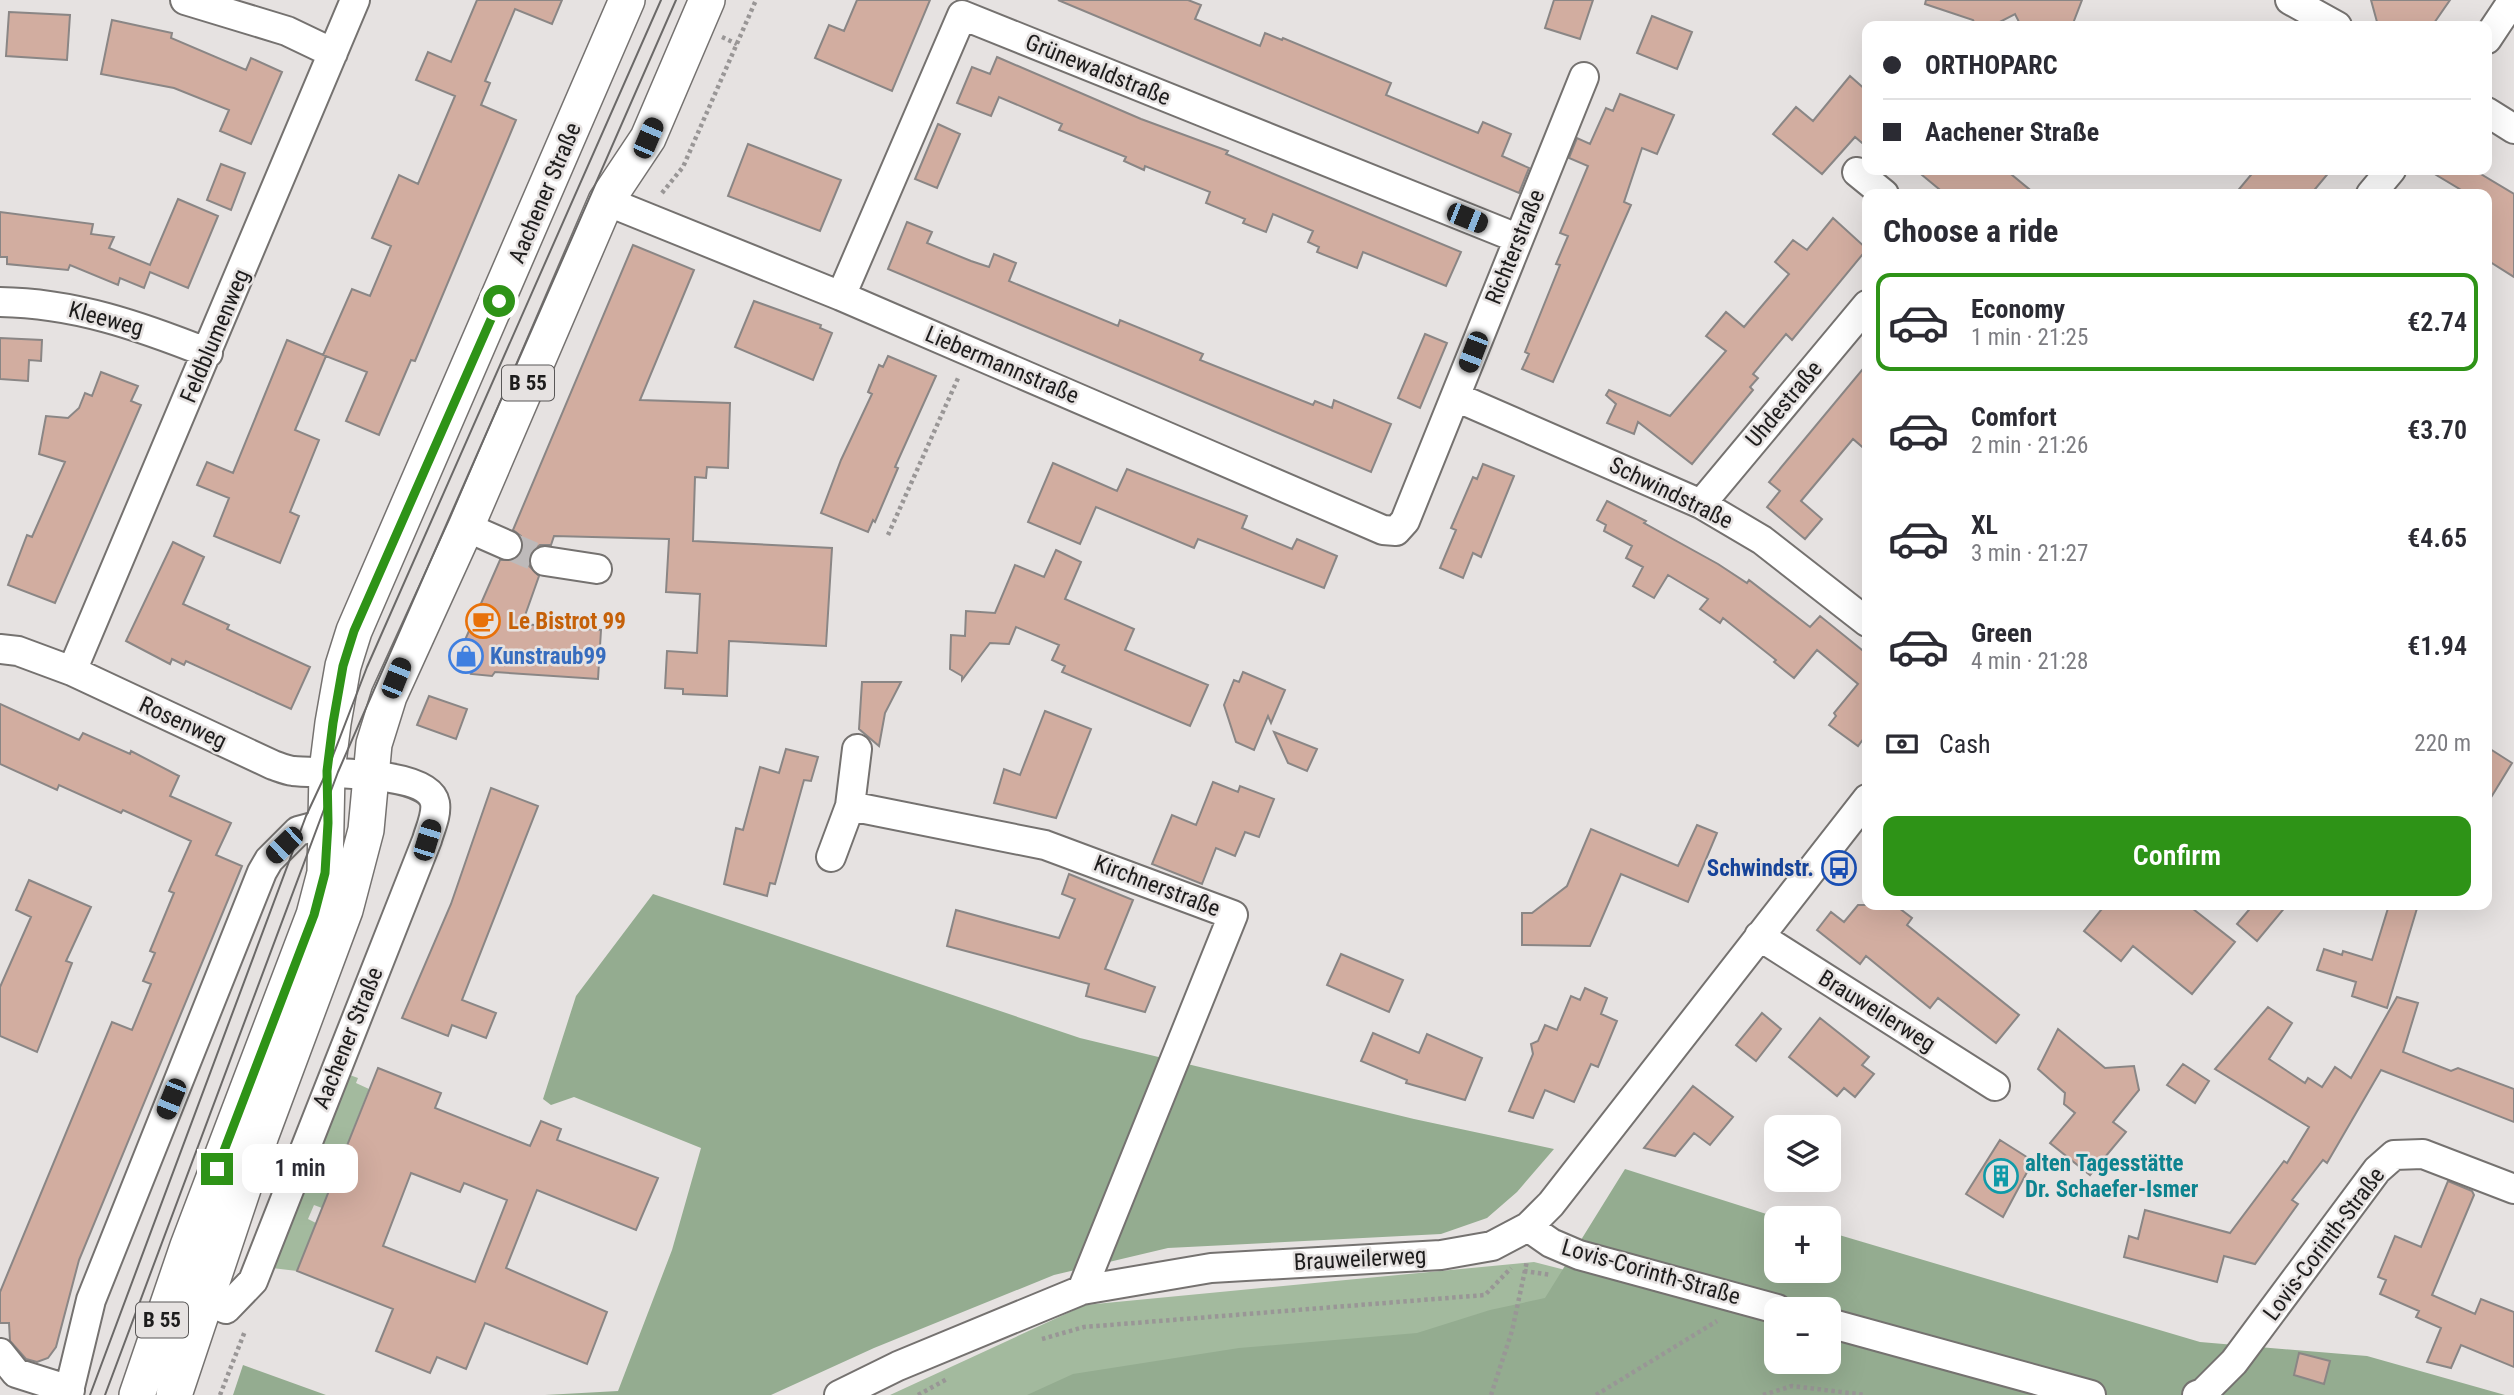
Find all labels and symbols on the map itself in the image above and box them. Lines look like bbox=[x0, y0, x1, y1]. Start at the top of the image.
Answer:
street label: Grünewaldstraße bbox=[1022, 29, 1174, 111]
car bbox=[631, 115, 666, 161]
street label: Aachener Straße bbox=[503, 119, 587, 267]
street label: Richterstraße bbox=[1480, 186, 1550, 308]
car bbox=[1444, 200, 1491, 236]
street label: Feldblumenweg bbox=[175, 265, 255, 407]
route start bbox=[483, 285, 515, 317]
street label: Kleeweg bbox=[66, 296, 146, 342]
street label: Liebermannstraße bbox=[921, 320, 1083, 410]
car bbox=[1456, 329, 1491, 375]
street label: Uhdestraße bbox=[1740, 356, 1828, 452]
road number: B 55 bbox=[502, 366, 554, 400]
street label: Schwindstraße bbox=[1605, 451, 1737, 535]
cafe icon: Le Bistrot 99 bbox=[464, 602, 502, 640]
place label: Le Bistrot 99 bbox=[508, 608, 626, 635]
shop icon: Kunstraub99 bbox=[447, 637, 485, 675]
place label: Kunstraub99 bbox=[490, 643, 607, 670]
car bbox=[379, 655, 414, 701]
street label: Rosenweg bbox=[135, 691, 231, 755]
car bbox=[411, 817, 444, 863]
car bbox=[262, 823, 307, 867]
bus stop icon: Schwindstr. bbox=[1820, 849, 1858, 887]
street label: Kirchnerstraße bbox=[1090, 850, 1224, 922]
place label: Schwindstr. bbox=[1707, 855, 1814, 882]
street label: Aachener Straße bbox=[307, 963, 389, 1113]
street label: Brauweilerweg bbox=[1814, 964, 1940, 1058]
car bbox=[154, 1076, 189, 1122]
callout: 1 min bbox=[242, 1144, 357, 1194]
place label: alten Tagesstätte Dr. Schaefer-Ismer bbox=[2025, 1150, 2199, 1203]
route end bbox=[201, 1153, 233, 1185]
building icon: alten Tagesstätte Dr. Schaefer-Ismer bbox=[1982, 1157, 2020, 1195]
street label: Lovis-Corinth-Straße bbox=[2258, 1162, 2390, 1326]
street label: Lovis-Corinth-Straße bbox=[1559, 1234, 1743, 1310]
street label: Brauweilerweg bbox=[1293, 1242, 1427, 1276]
road number: B 55 bbox=[136, 1302, 188, 1338]

